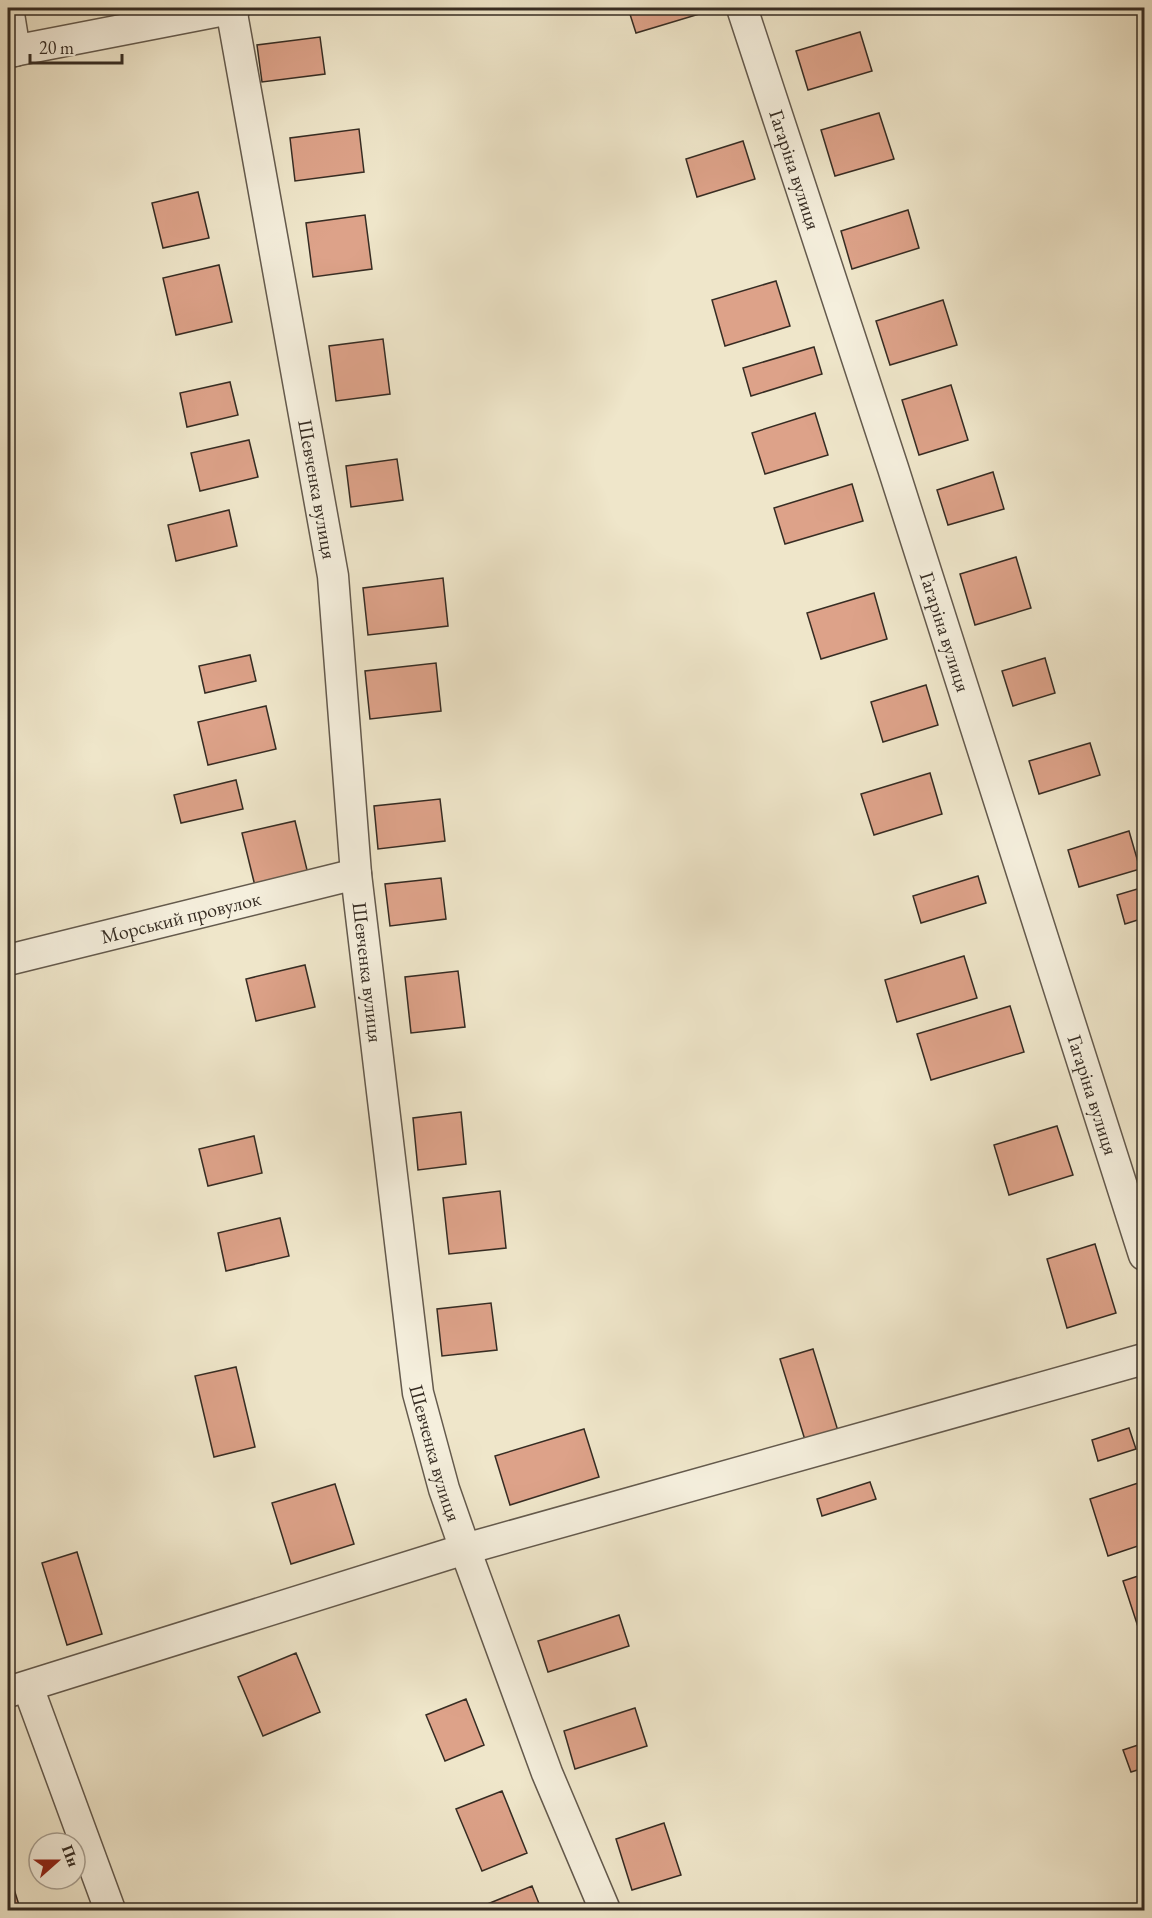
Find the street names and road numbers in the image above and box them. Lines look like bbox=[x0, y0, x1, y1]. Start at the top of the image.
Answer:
street label: Гагаріна вулиця bbox=[763, 106, 827, 233]
street label: Шевченка вулиця bbox=[292, 418, 343, 561]
street label: Гагаріна вулиця bbox=[914, 568, 977, 695]
street label: Морський провулок bbox=[98, 885, 264, 950]
street label: Шевченка вулиця bbox=[346, 901, 389, 1044]
street label: Гагаріна вулиця bbox=[1062, 1031, 1124, 1158]
street label: Шевченка вулиця bbox=[403, 1382, 467, 1525]

